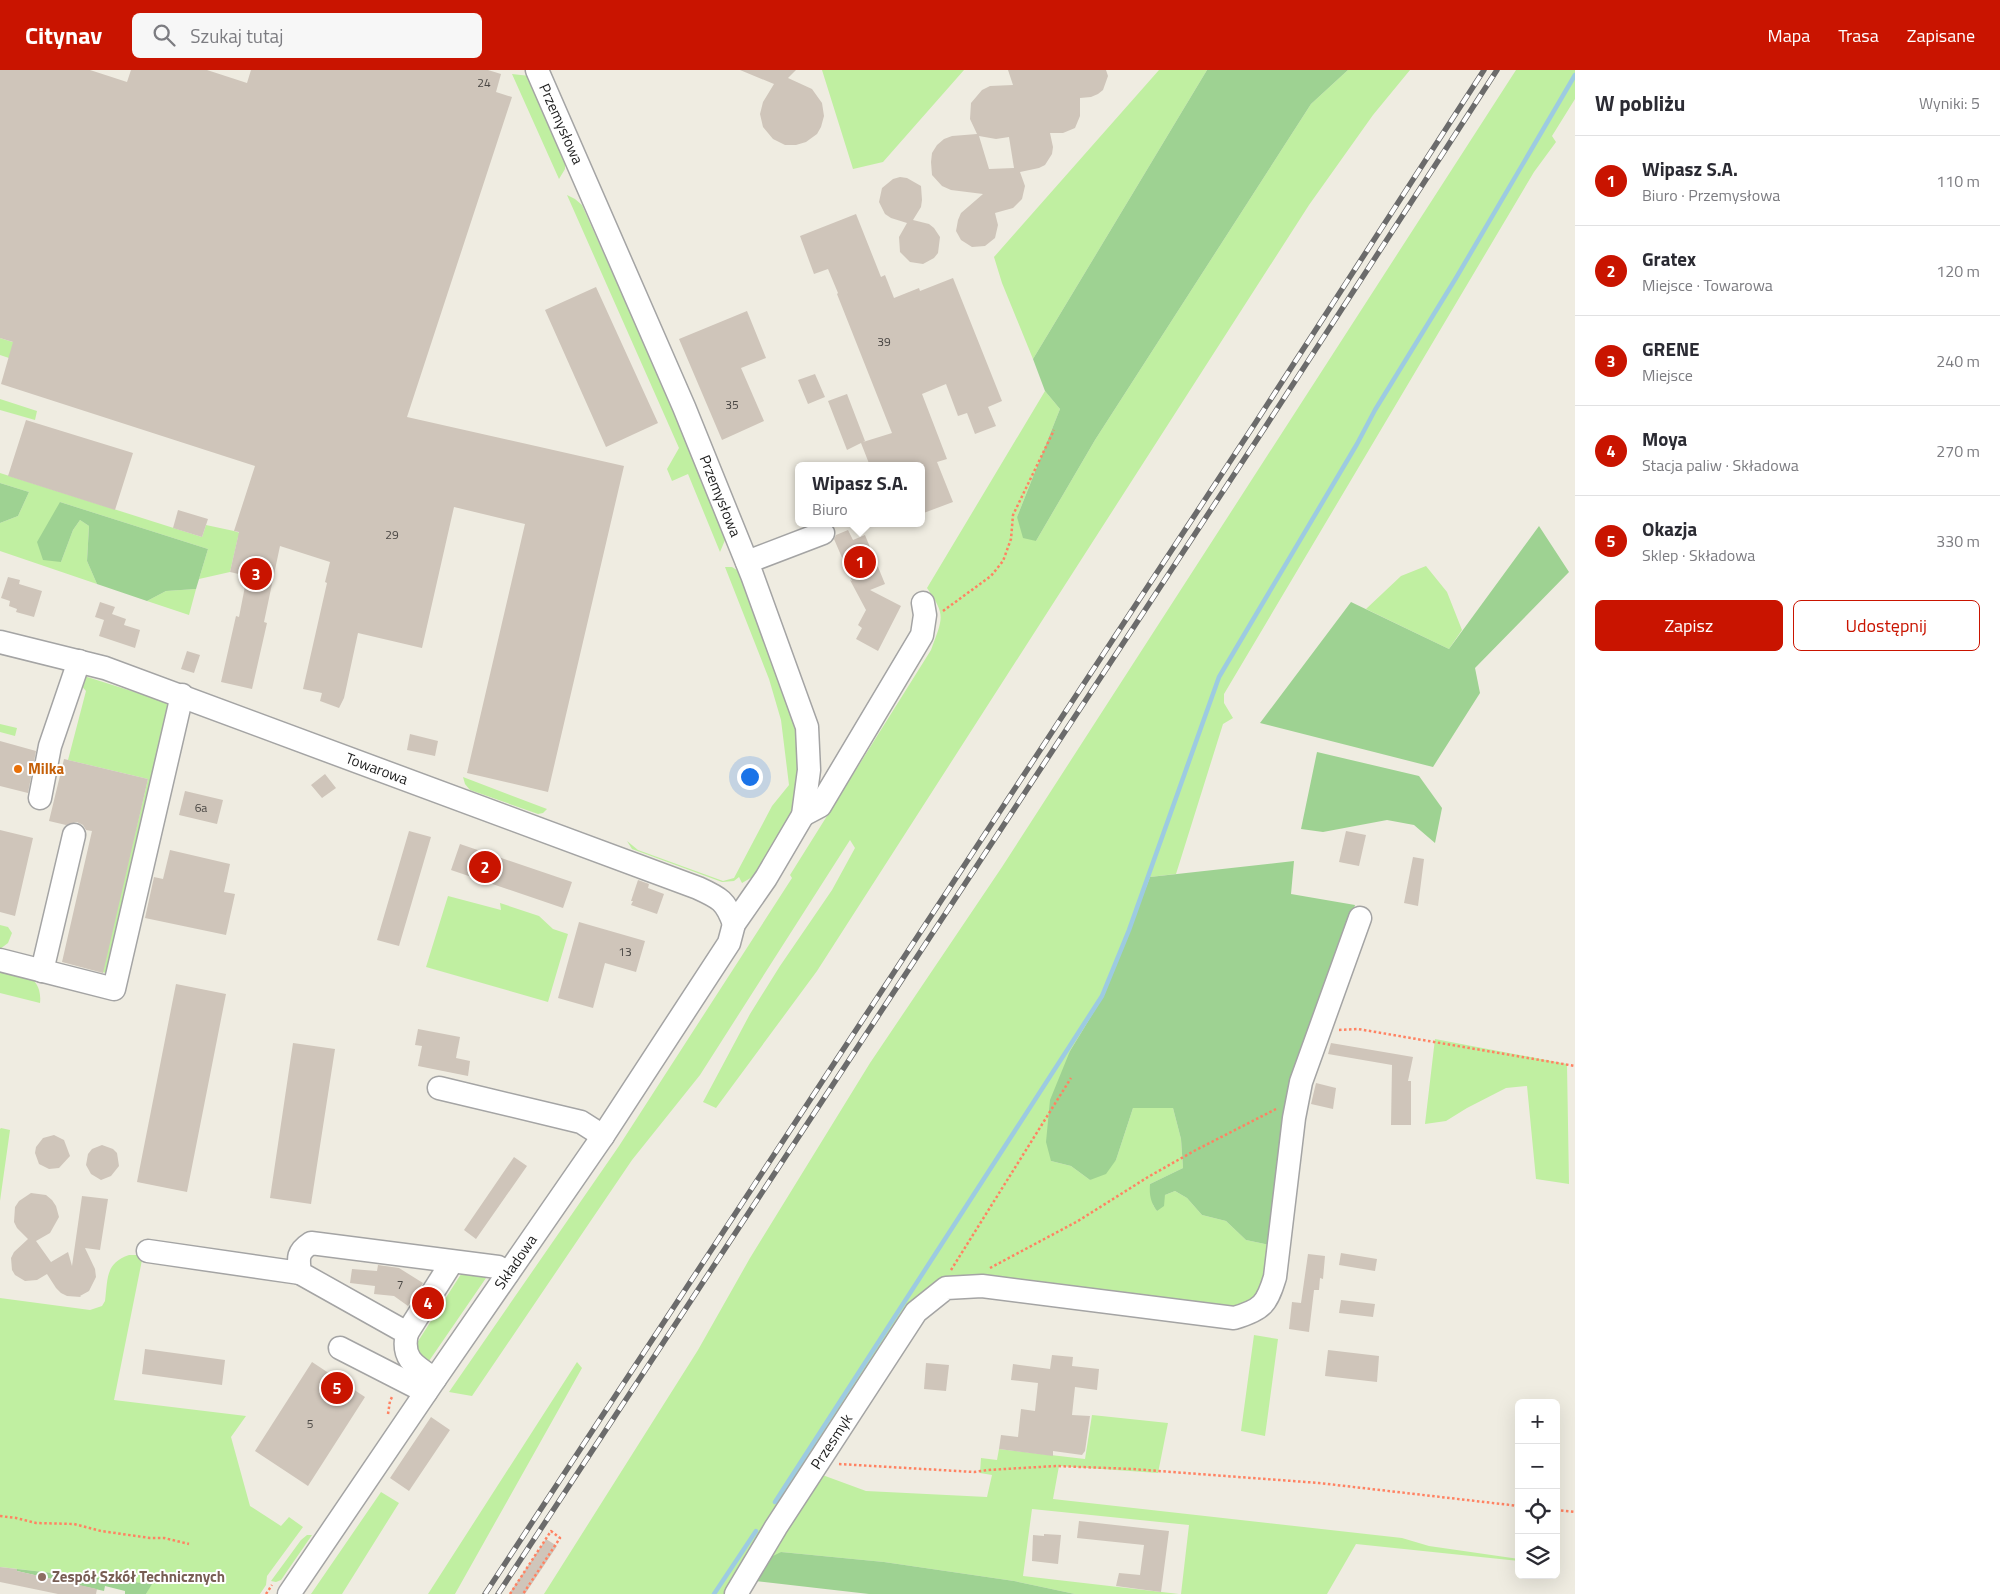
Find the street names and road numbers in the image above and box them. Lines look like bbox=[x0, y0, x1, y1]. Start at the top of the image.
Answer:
street label: Przemysłowa bbox=[533, 80, 590, 168]
street label: Przemysłowa bbox=[694, 451, 747, 541]
street label: Towarowa bbox=[342, 746, 412, 791]
street label: Składowa bbox=[488, 1229, 543, 1294]
street label: Przesmyk bbox=[805, 1409, 858, 1474]

